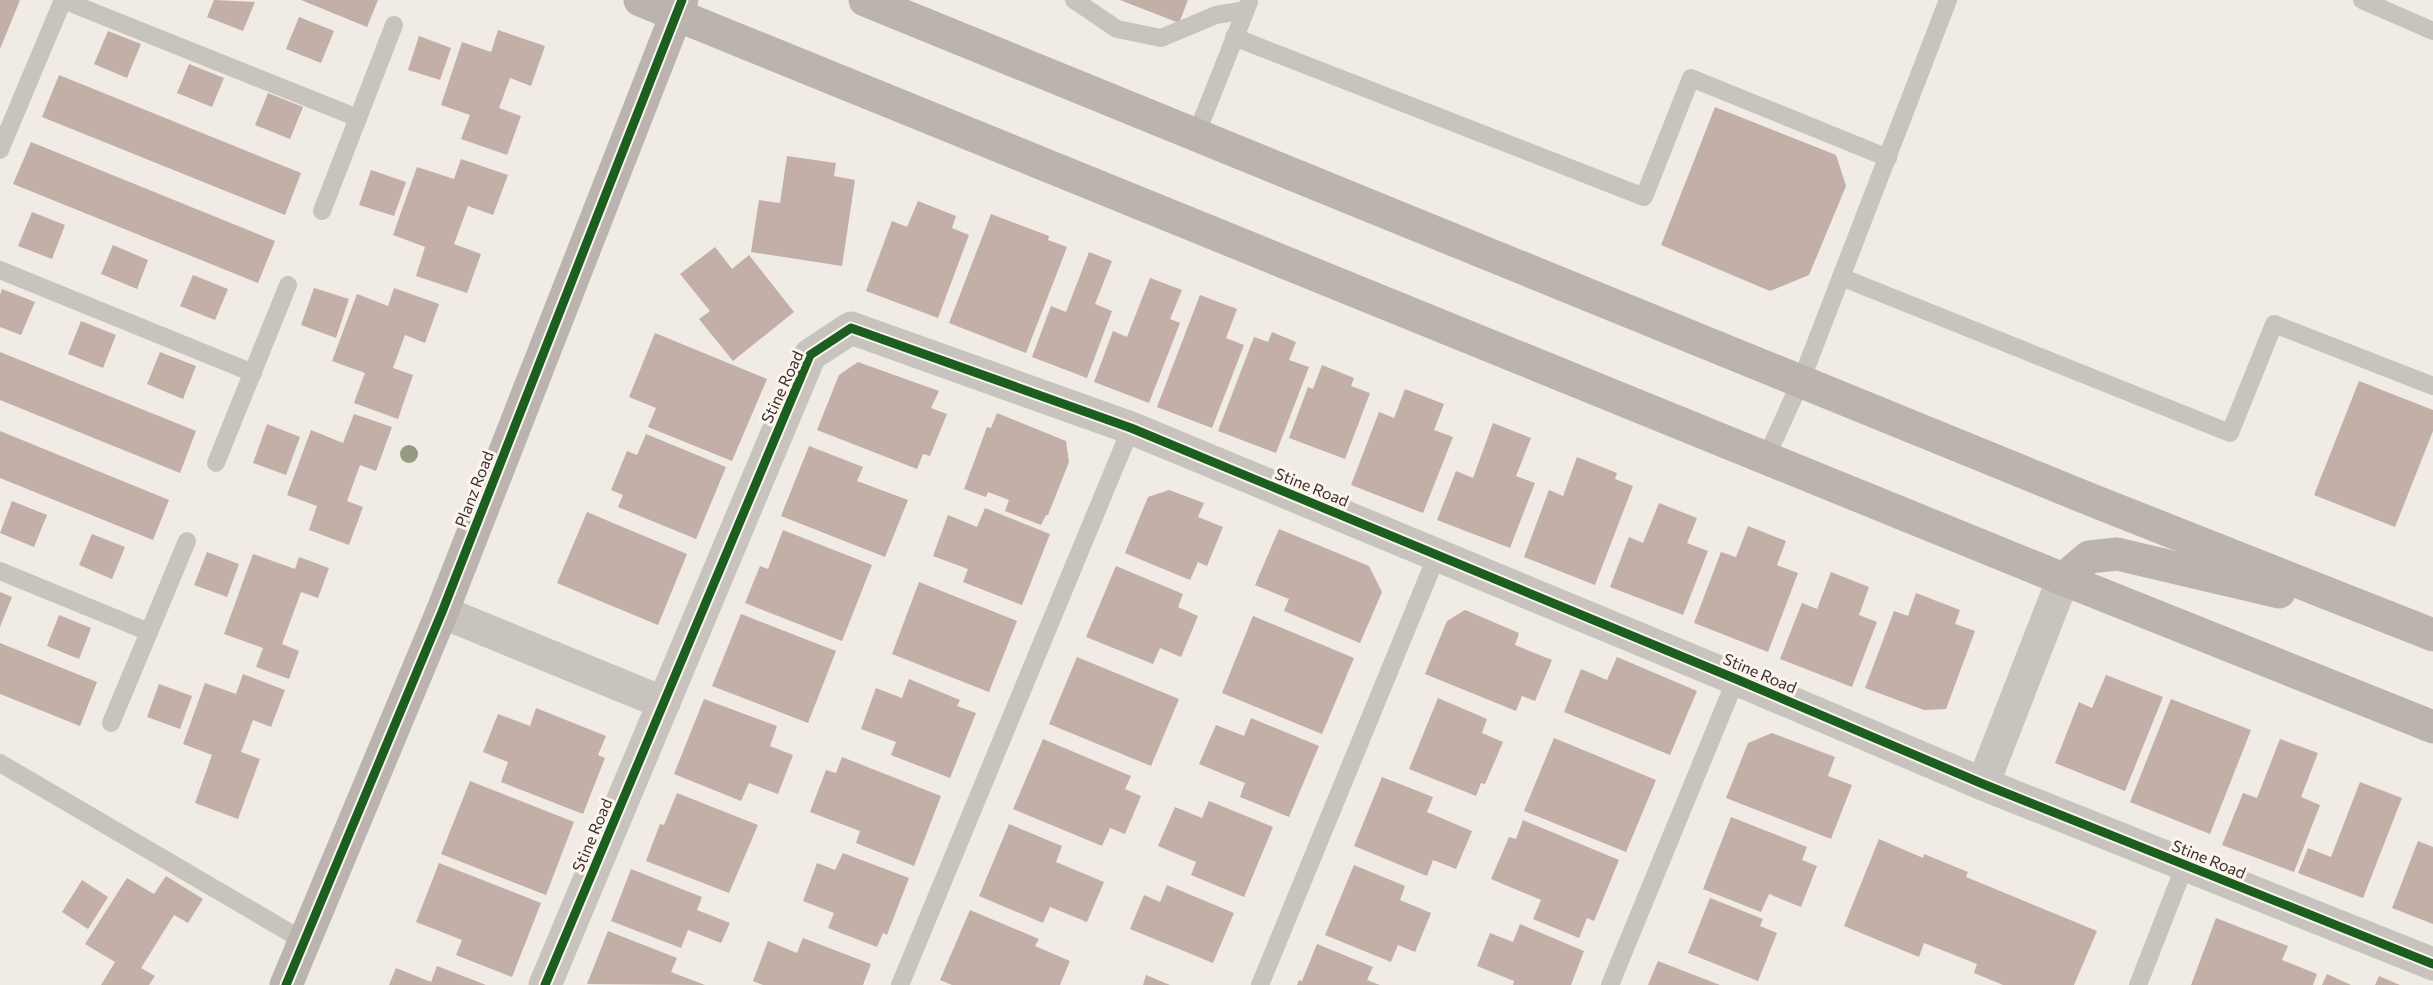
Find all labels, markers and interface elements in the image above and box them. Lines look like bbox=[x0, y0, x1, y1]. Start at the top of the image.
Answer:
street label: Stine Road bbox=[756, 347, 807, 426]
street label: Planz Road bbox=[450, 448, 497, 530]
street label: Stine Road bbox=[1272, 463, 1352, 510]
street label: Stine Road bbox=[1721, 649, 1800, 697]
street label: Stine Road bbox=[568, 795, 616, 874]
street label: Stine Road bbox=[2169, 835, 2249, 882]

